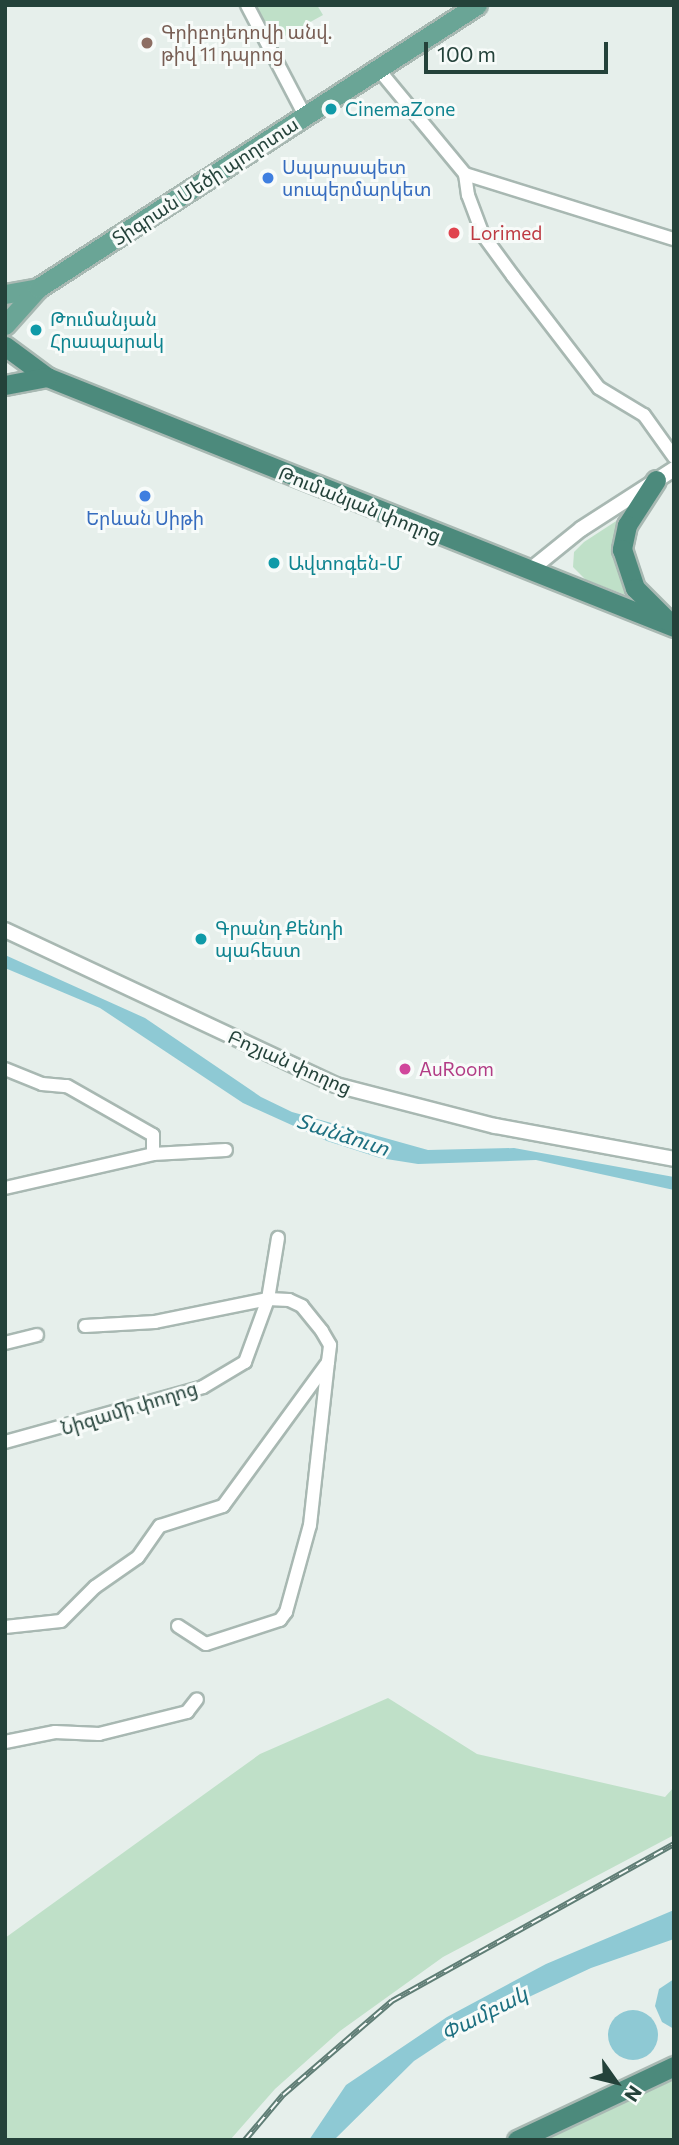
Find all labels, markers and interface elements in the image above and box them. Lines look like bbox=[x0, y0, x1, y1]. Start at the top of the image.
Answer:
place label: Գրիբոյեդովի անվ. թիվ 11 դպրոց bbox=[161, 21, 332, 65]
scale bar bbox=[427, 28, 611, 72]
marker: Գրիբոյեդովի անվ. թիվ 11 դպրոց bbox=[139, 35, 155, 51]
text: 100 m bbox=[437, 41, 496, 66]
place label: CinemaZone bbox=[345, 98, 455, 120]
marker: CinemaZone bbox=[323, 101, 339, 117]
street label: Տիգրան Մեծի պողոտա bbox=[108, 112, 302, 250]
place label: Սպարապետ սուպերմարկետ bbox=[282, 156, 431, 200]
marker: Սպարապետ սուպերմարկետ bbox=[260, 170, 276, 186]
place label: Lorimed bbox=[470, 222, 542, 244]
marker: Lorimed bbox=[444, 223, 464, 243]
place label: Թումանյան Հրապարակ bbox=[50, 308, 164, 352]
marker: Թումանյան Հրապարակ bbox=[28, 322, 44, 338]
street label: Թումանյան փողոց bbox=[275, 461, 445, 547]
marker: Երևան Սիթի bbox=[137, 488, 153, 504]
place label: Երևան Սիթի bbox=[86, 507, 204, 529]
place label: Ավտոգեն-Մ bbox=[288, 552, 402, 574]
marker: Ավտոգեն-Մ bbox=[266, 555, 282, 571]
place label: Գրանդ Քենդի պահեստ bbox=[215, 917, 343, 961]
marker: Գրանդ Քենդի պահեստ bbox=[193, 931, 209, 947]
street label: Բոշյան փողոց bbox=[225, 1025, 355, 1099]
place label: AuRoom bbox=[419, 1058, 494, 1080]
marker: AuRoom bbox=[397, 1061, 413, 1077]
water label: Տանձուտ bbox=[294, 1107, 392, 1161]
street label: Նիզամի փողոց bbox=[58, 1376, 200, 1440]
water label: Փամբակ bbox=[437, 1981, 531, 2045]
north arrow bbox=[581, 2047, 651, 2117]
text: N bbox=[620, 2082, 647, 2106]

